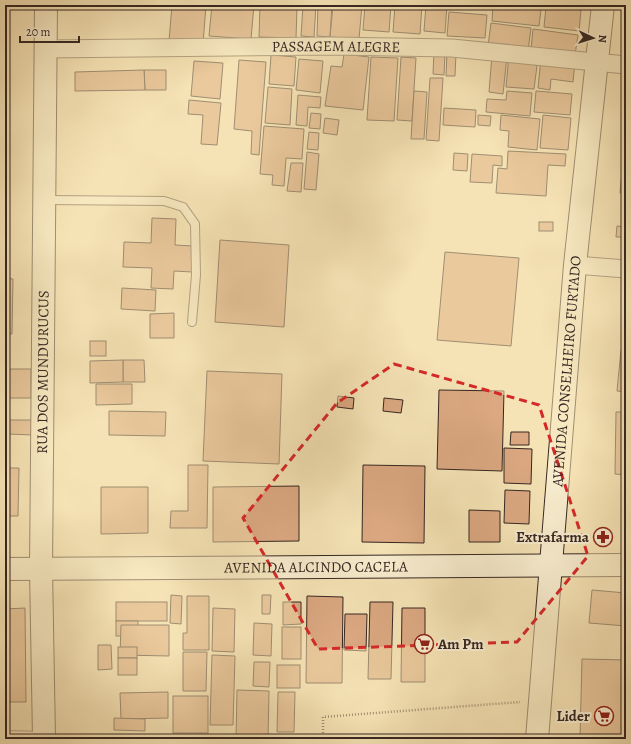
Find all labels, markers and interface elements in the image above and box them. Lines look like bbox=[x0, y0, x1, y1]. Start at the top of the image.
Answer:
scale bar bbox=[20, 18, 79, 44]
north arrow bbox=[573, 18, 613, 58]
text: 20 m bbox=[26, 24, 50, 40]
text: N bbox=[595, 34, 610, 43]
street label: PASSAGEM ALEGRE bbox=[272, 36, 400, 57]
street label: AVENIDA CONSELHEIRO FURTADO bbox=[547, 255, 586, 488]
street label: RUA DOS MUNDURUCUS bbox=[32, 290, 53, 454]
pharmacy icon: Extrafarma bbox=[592, 526, 614, 548]
place label: Extrafarma bbox=[516, 527, 590, 547]
street label: AVENIDA ALCINDO CACELA bbox=[223, 556, 408, 578]
supermarket icon: Am Pm bbox=[413, 633, 435, 655]
place label: Am Pm bbox=[437, 634, 484, 654]
supermarket icon: Lider bbox=[593, 705, 615, 727]
place label: Lider bbox=[557, 706, 590, 726]

